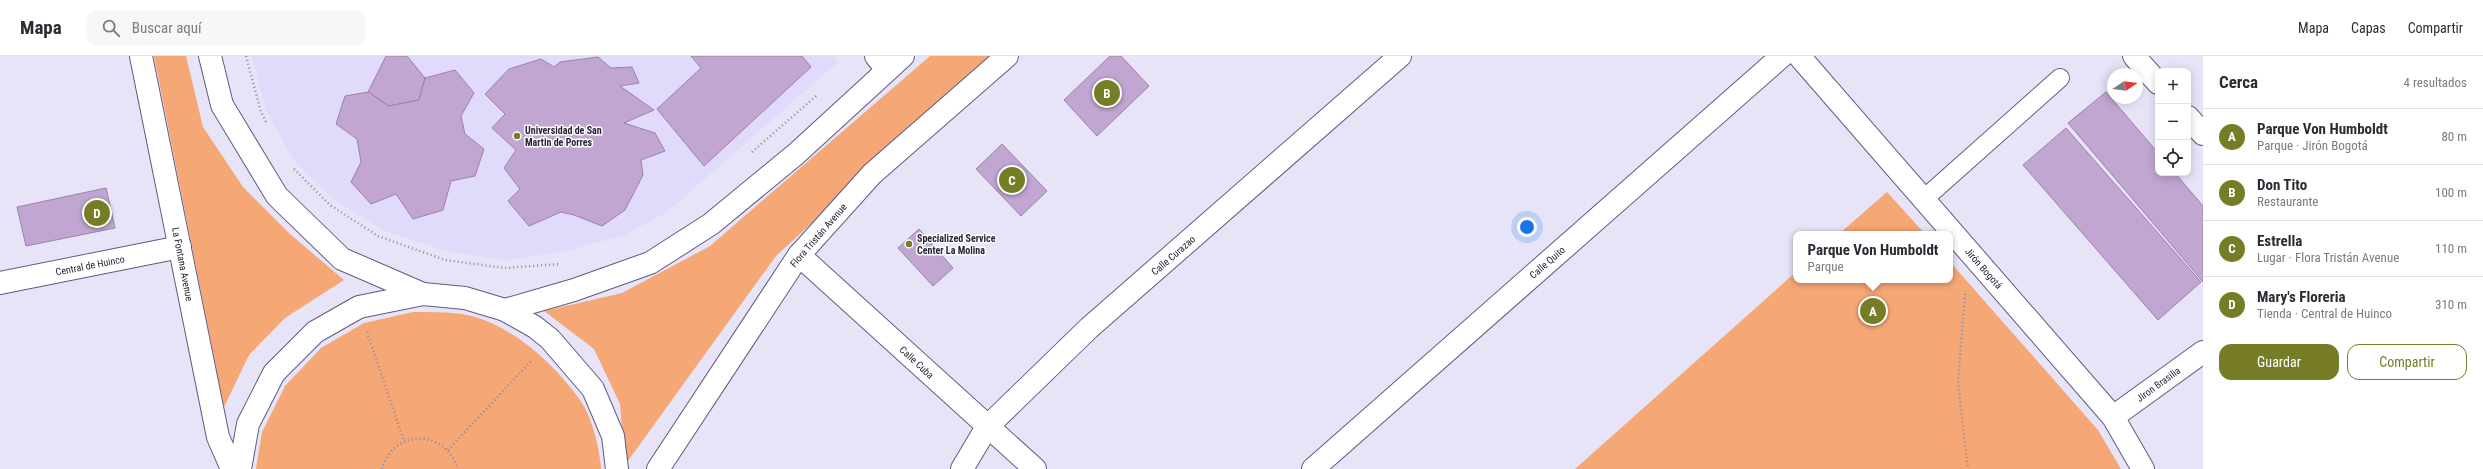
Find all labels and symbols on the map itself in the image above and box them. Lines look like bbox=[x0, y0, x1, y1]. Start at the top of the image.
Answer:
north arrow bbox=[2107, 68, 2143, 104]
pin: B bbox=[1094, 78, 1120, 108]
place label: Universidad de San Martin de Porres bbox=[525, 125, 602, 148]
marker: Universidad de San Martin de Porres bbox=[512, 131, 522, 141]
pin: C bbox=[999, 165, 1025, 195]
pin: D bbox=[84, 198, 110, 228]
street label: Flora Tristán Avenue bbox=[788, 201, 849, 269]
your location bbox=[1517, 217, 1537, 237]
street label: La Fontana Avenue bbox=[170, 226, 195, 302]
place label: Specialized Service Center La Molina bbox=[917, 233, 996, 256]
street label: Calle Curazao bbox=[1149, 233, 1197, 277]
marker: Specialized Service Center La Molina bbox=[904, 239, 914, 249]
street label: Calle Quito bbox=[1527, 244, 1567, 281]
street label: Jirón Bogotá bbox=[1963, 246, 2004, 291]
street label: Central de Huinco bbox=[55, 253, 126, 278]
pin: A bbox=[1860, 296, 1886, 326]
street label: Calle Cuba bbox=[897, 344, 936, 381]
street label: Jiron Brasilia bbox=[2134, 365, 2183, 404]

